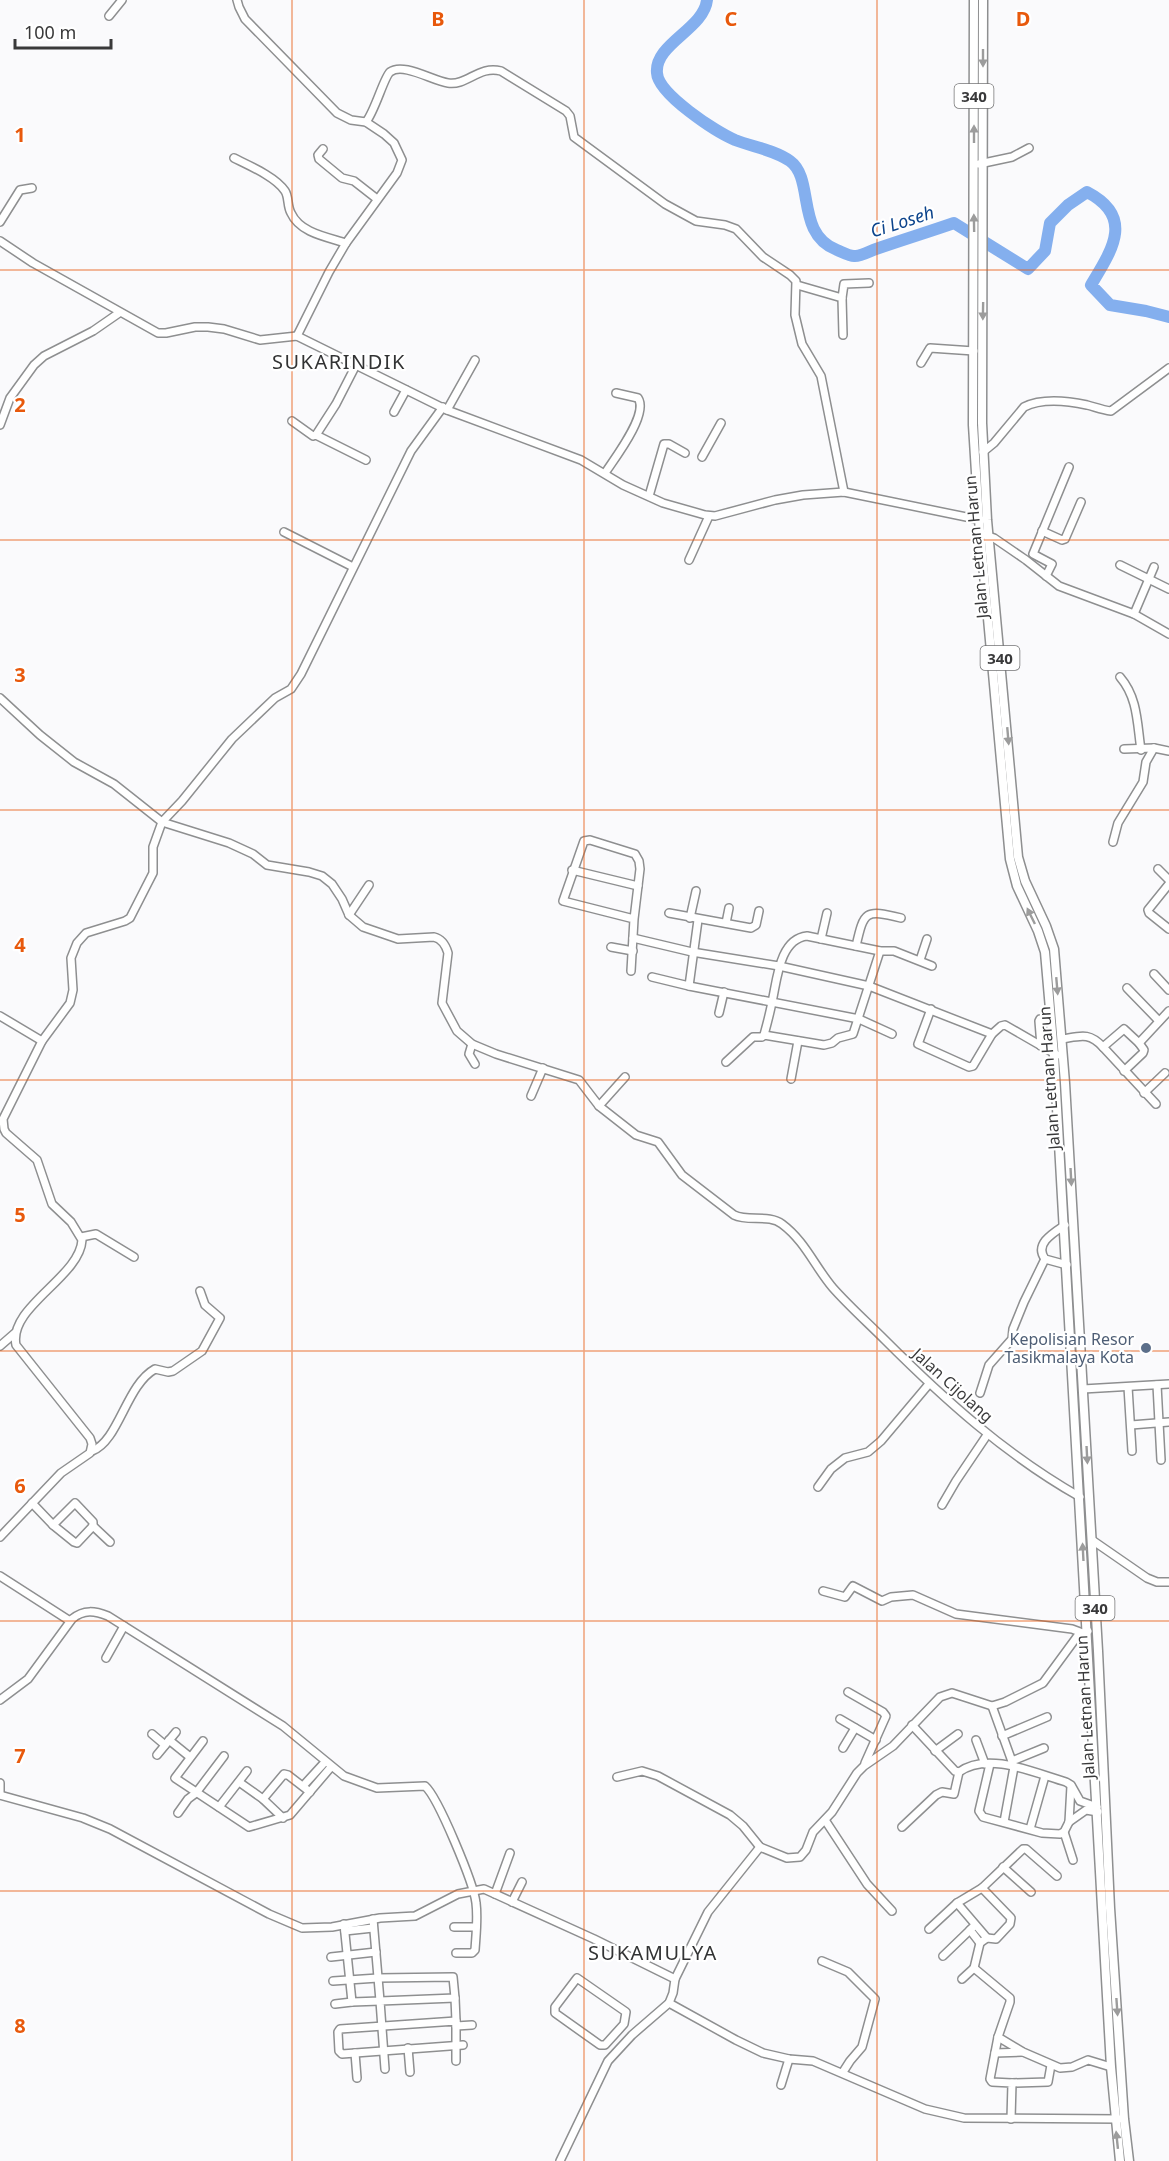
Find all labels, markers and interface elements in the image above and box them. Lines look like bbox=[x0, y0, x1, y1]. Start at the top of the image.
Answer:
text: B bbox=[431, 5, 445, 32]
text: C bbox=[725, 5, 738, 32]
text: D bbox=[1016, 5, 1030, 32]
scale bar bbox=[15, 12, 111, 50]
text: 100 m bbox=[24, 20, 76, 44]
one-way arrow bbox=[978, 49, 988, 68]
road number: 340 bbox=[954, 84, 994, 108]
text: 1 bbox=[14, 121, 26, 148]
one-way arrow bbox=[969, 125, 979, 144]
water label: Ci Loseh bbox=[867, 199, 937, 243]
one-way arrow bbox=[969, 213, 979, 232]
one-way arrow bbox=[978, 301, 988, 320]
district label: SUKARINDIK bbox=[272, 348, 406, 375]
text: 2 bbox=[14, 391, 26, 418]
street label: Jalan Letnan Harun bbox=[959, 474, 993, 622]
road number: 340 bbox=[980, 646, 1020, 670]
text: 3 bbox=[14, 661, 26, 688]
one-way arrow bbox=[1003, 726, 1013, 745]
one-way arrow bbox=[1026, 907, 1036, 924]
text: 4 bbox=[14, 931, 26, 958]
one-way arrow bbox=[1052, 977, 1062, 996]
street label: Jalan Letnan Harun bbox=[1033, 1006, 1065, 1152]
one-way arrow bbox=[1066, 1167, 1075, 1186]
text: 5 bbox=[14, 1201, 26, 1228]
place label: Kepolisian Resor Tasikmalaya Kota bbox=[1004, 1328, 1134, 1368]
marker: Kepolisian Resor Tasikmalaya Kota bbox=[1139, 1341, 1153, 1355]
street label: Jalan Cijolang bbox=[906, 1342, 998, 1427]
one-way arrow bbox=[1082, 1446, 1091, 1465]
text: 6 bbox=[14, 1472, 26, 1499]
one-way arrow bbox=[1079, 1542, 1088, 1561]
road number: 340 bbox=[1076, 1596, 1114, 1620]
street label: Jalan Letnan Harun bbox=[1070, 1635, 1100, 1781]
text: 7 bbox=[14, 1742, 26, 1769]
district label: SUKAMULYA bbox=[588, 1939, 718, 1966]
one-way arrow bbox=[1113, 1997, 1122, 2016]
text: 8 bbox=[14, 2012, 26, 2039]
one-way arrow bbox=[1113, 2130, 1122, 2149]

